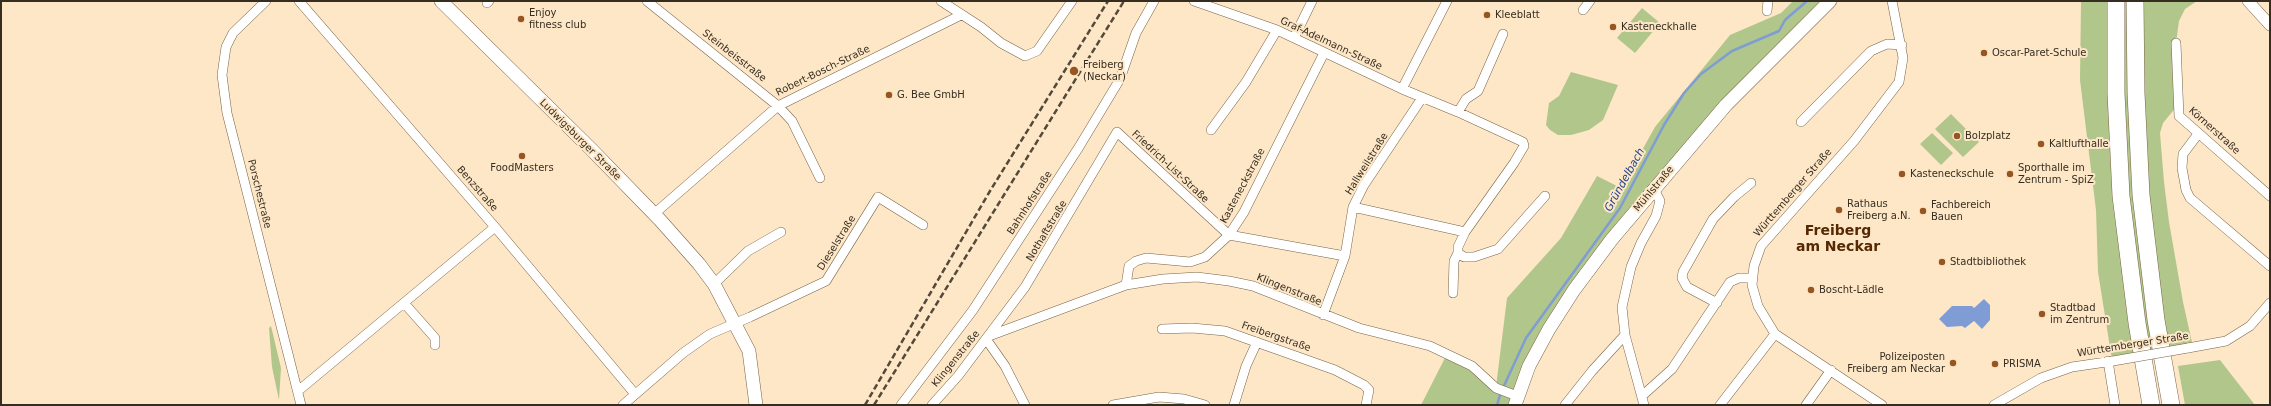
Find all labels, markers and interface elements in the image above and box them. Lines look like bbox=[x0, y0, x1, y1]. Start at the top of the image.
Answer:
place label: Enjoy fitness club bbox=[529, 7, 586, 30]
place label: Kleeblatt bbox=[1495, 9, 1540, 21]
marker: Kleeblatt bbox=[1482, 10, 1492, 20]
marker: Enjoy fitness club bbox=[516, 14, 526, 24]
street label: Graf-Adelmann-Straße bbox=[1278, 15, 1384, 73]
place label: Kasteneckhalle bbox=[1621, 21, 1697, 33]
marker: Kasteneckhalle bbox=[1608, 22, 1618, 32]
street label: Steinbeisstraße bbox=[700, 27, 768, 85]
street label: Robert-Bosch-Straße bbox=[774, 43, 872, 99]
place label: Oscar-Paret-Schule bbox=[1992, 47, 2087, 59]
marker: Oscar-Paret-Schule bbox=[1979, 48, 1989, 58]
place label: Freiberg (Neckar) bbox=[1083, 59, 1126, 82]
marker: Freiberg (Neckar) bbox=[1068, 65, 1080, 77]
place label: G. Bee GmbH bbox=[897, 89, 965, 101]
marker: G. Bee GmbH bbox=[884, 90, 894, 100]
street label: Ludwigsburger Straße bbox=[537, 97, 623, 183]
street label: Körnerstraße bbox=[2186, 105, 2242, 157]
street label: Friedrich-List-Straße bbox=[1129, 128, 1211, 206]
place label: Bolzplatz bbox=[1965, 130, 2010, 142]
street label: Hallweilstraße bbox=[1343, 131, 1391, 197]
marker: Bolzplatz bbox=[1952, 131, 1962, 141]
place label: Kaltlufthalle bbox=[2049, 138, 2109, 150]
marker: Kaltlufthalle bbox=[2036, 139, 2046, 149]
street label: Kasteneckstraße bbox=[1218, 146, 1268, 226]
water label: Gründelbach bbox=[1602, 146, 1648, 214]
street label: Württemberger Straße bbox=[1751, 146, 1835, 240]
marker: FoodMasters bbox=[517, 151, 527, 161]
street label: Porschestraße bbox=[245, 158, 273, 230]
place label: FoodMasters bbox=[490, 162, 554, 174]
place label: Sporthalle im Zentrum - SpiZ bbox=[2018, 162, 2094, 186]
street label: Benzstraße bbox=[454, 164, 500, 214]
street label: Mühlstraße bbox=[1631, 164, 1677, 214]
place label: Kasteneckschule bbox=[1910, 168, 1994, 180]
street label: Bahnhofstraße bbox=[1005, 169, 1055, 237]
marker: Kasteneckschule bbox=[1897, 169, 1907, 179]
marker: Sporthalle im Zentrum - SpiZ bbox=[2005, 169, 2015, 179]
street label: Nothaftstraße bbox=[1024, 198, 1070, 264]
place label: Rathaus Freiberg a.N. bbox=[1847, 198, 1911, 222]
place label: Fachbereich Bauen bbox=[1931, 199, 1991, 222]
marker: Rathaus Freiberg a.N. bbox=[1834, 205, 1844, 215]
marker: Fachbereich Bauen bbox=[1918, 206, 1928, 216]
street label: Dieselstraße bbox=[815, 213, 859, 273]
district label: Freiberg am Neckar bbox=[1796, 223, 1880, 256]
place label: Stadtbibliothek bbox=[1950, 256, 2026, 268]
marker: Stadtbibliothek bbox=[1937, 257, 1947, 267]
street label: Klingenstraße bbox=[1255, 271, 1323, 309]
place label: Boscht-Lädle bbox=[1819, 284, 1884, 296]
marker: Boscht-Lädle bbox=[1806, 285, 1816, 295]
place label: Stadtbad im Zentrum bbox=[2050, 302, 2109, 326]
marker: Stadtbad im Zentrum bbox=[2037, 309, 2047, 319]
street label: Freibergstraße bbox=[1240, 320, 1312, 354]
street label: Klingenstraße bbox=[930, 328, 982, 390]
street label: Württemberger Straße bbox=[2076, 330, 2190, 360]
place label: Polizeiposten Freiberg am Neckar bbox=[1847, 351, 1945, 374]
marker: Polizeiposten Freiberg am Neckar bbox=[1948, 358, 1958, 368]
place label: PRISMA bbox=[2003, 358, 2041, 370]
marker: PRISMA bbox=[1990, 359, 2000, 369]

